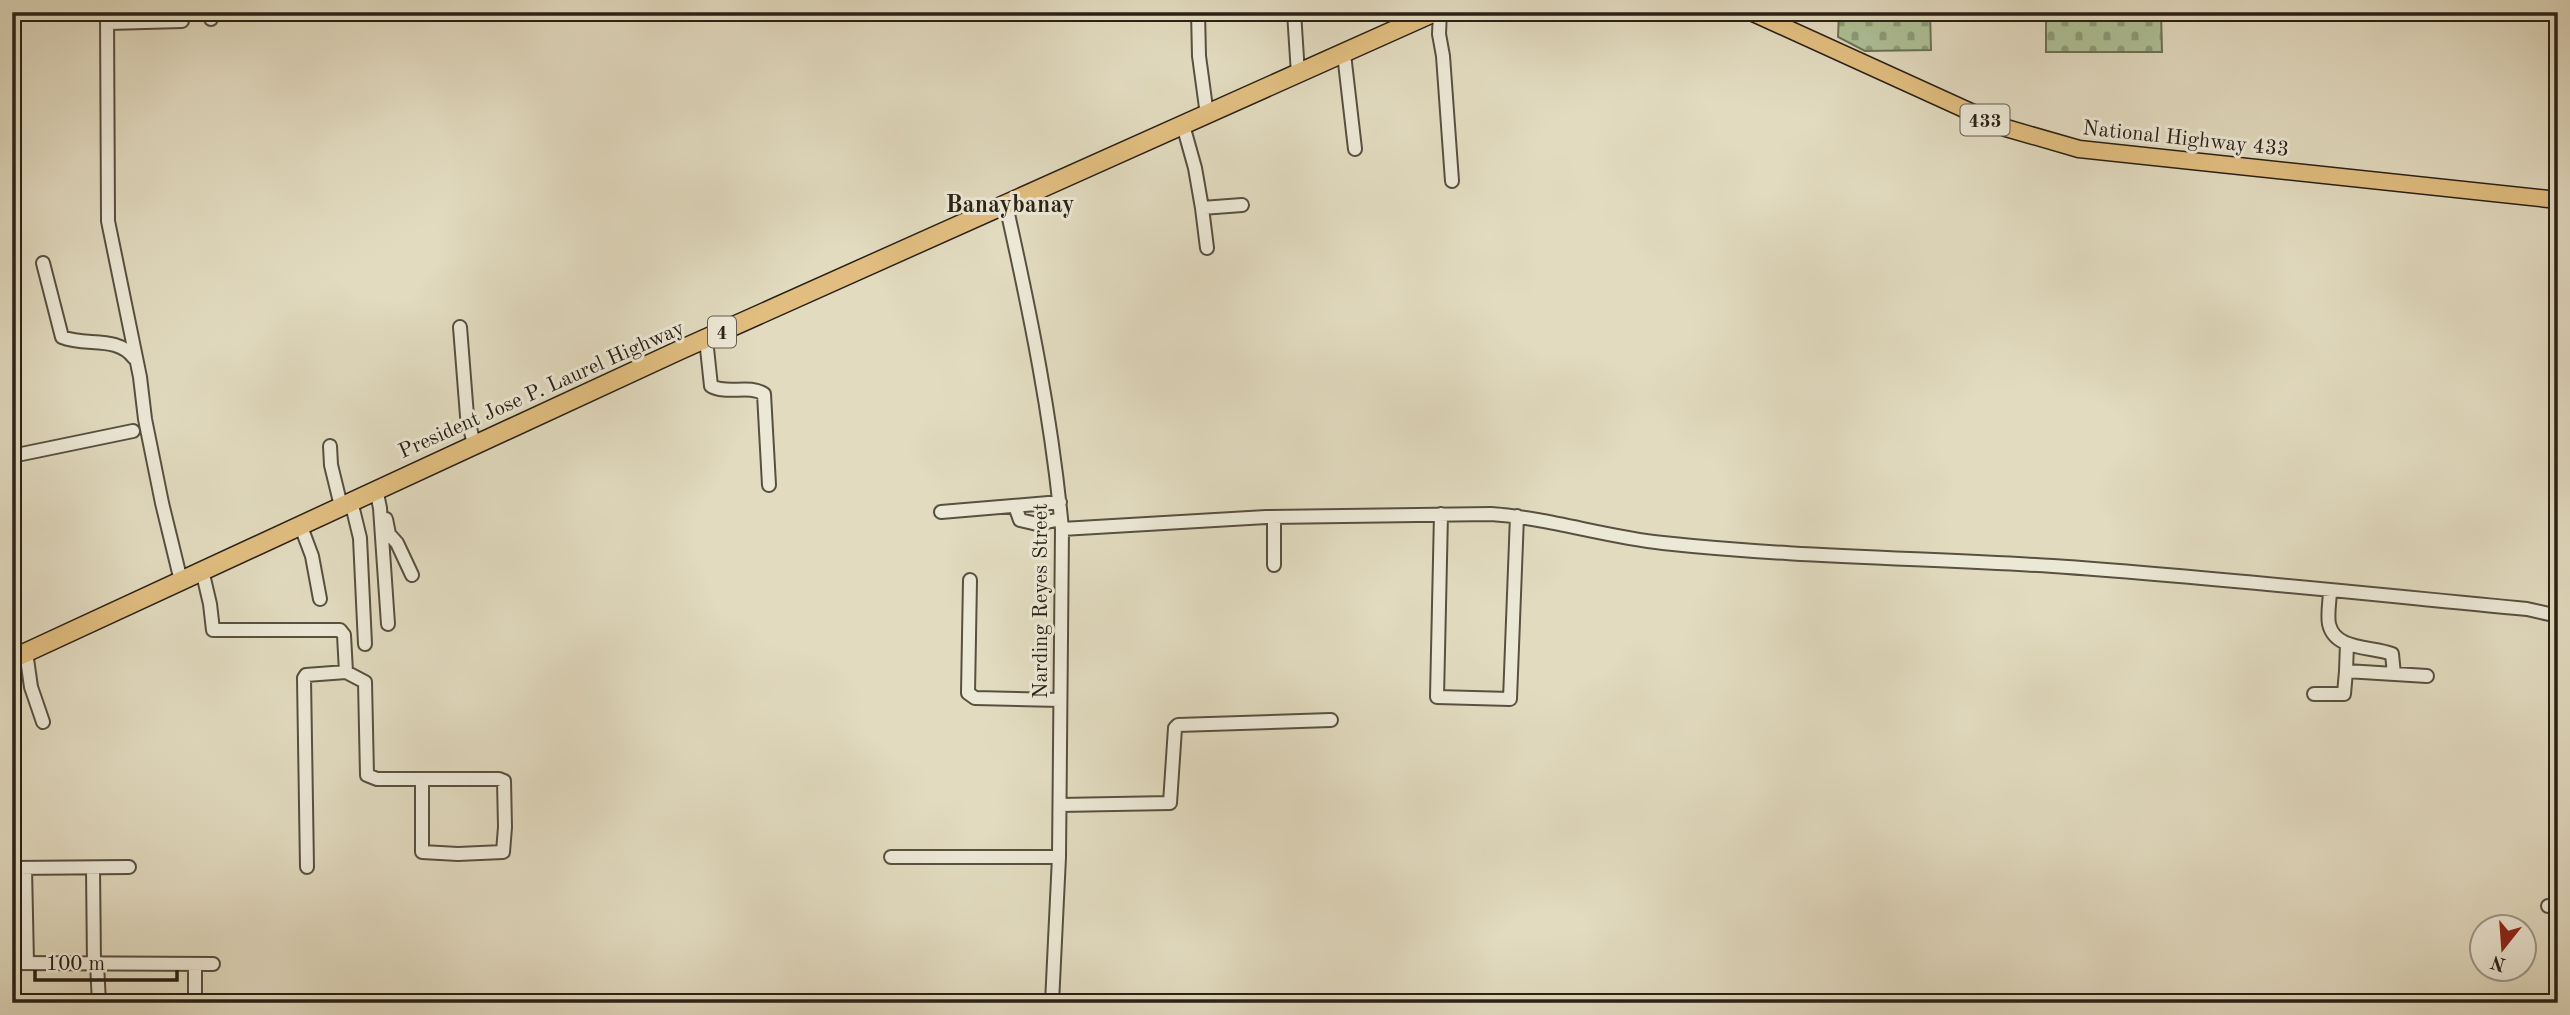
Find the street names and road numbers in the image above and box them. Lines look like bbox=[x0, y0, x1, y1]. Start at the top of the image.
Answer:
road number: 433 bbox=[1960, 104, 2010, 136]
street label: National Highway 433 bbox=[2082, 118, 2290, 161]
road number: 4 bbox=[708, 316, 736, 348]
street label: President Jose P. Laurel Highway bbox=[396, 318, 688, 463]
street label: Narding Reyes Street bbox=[1031, 503, 1052, 699]

